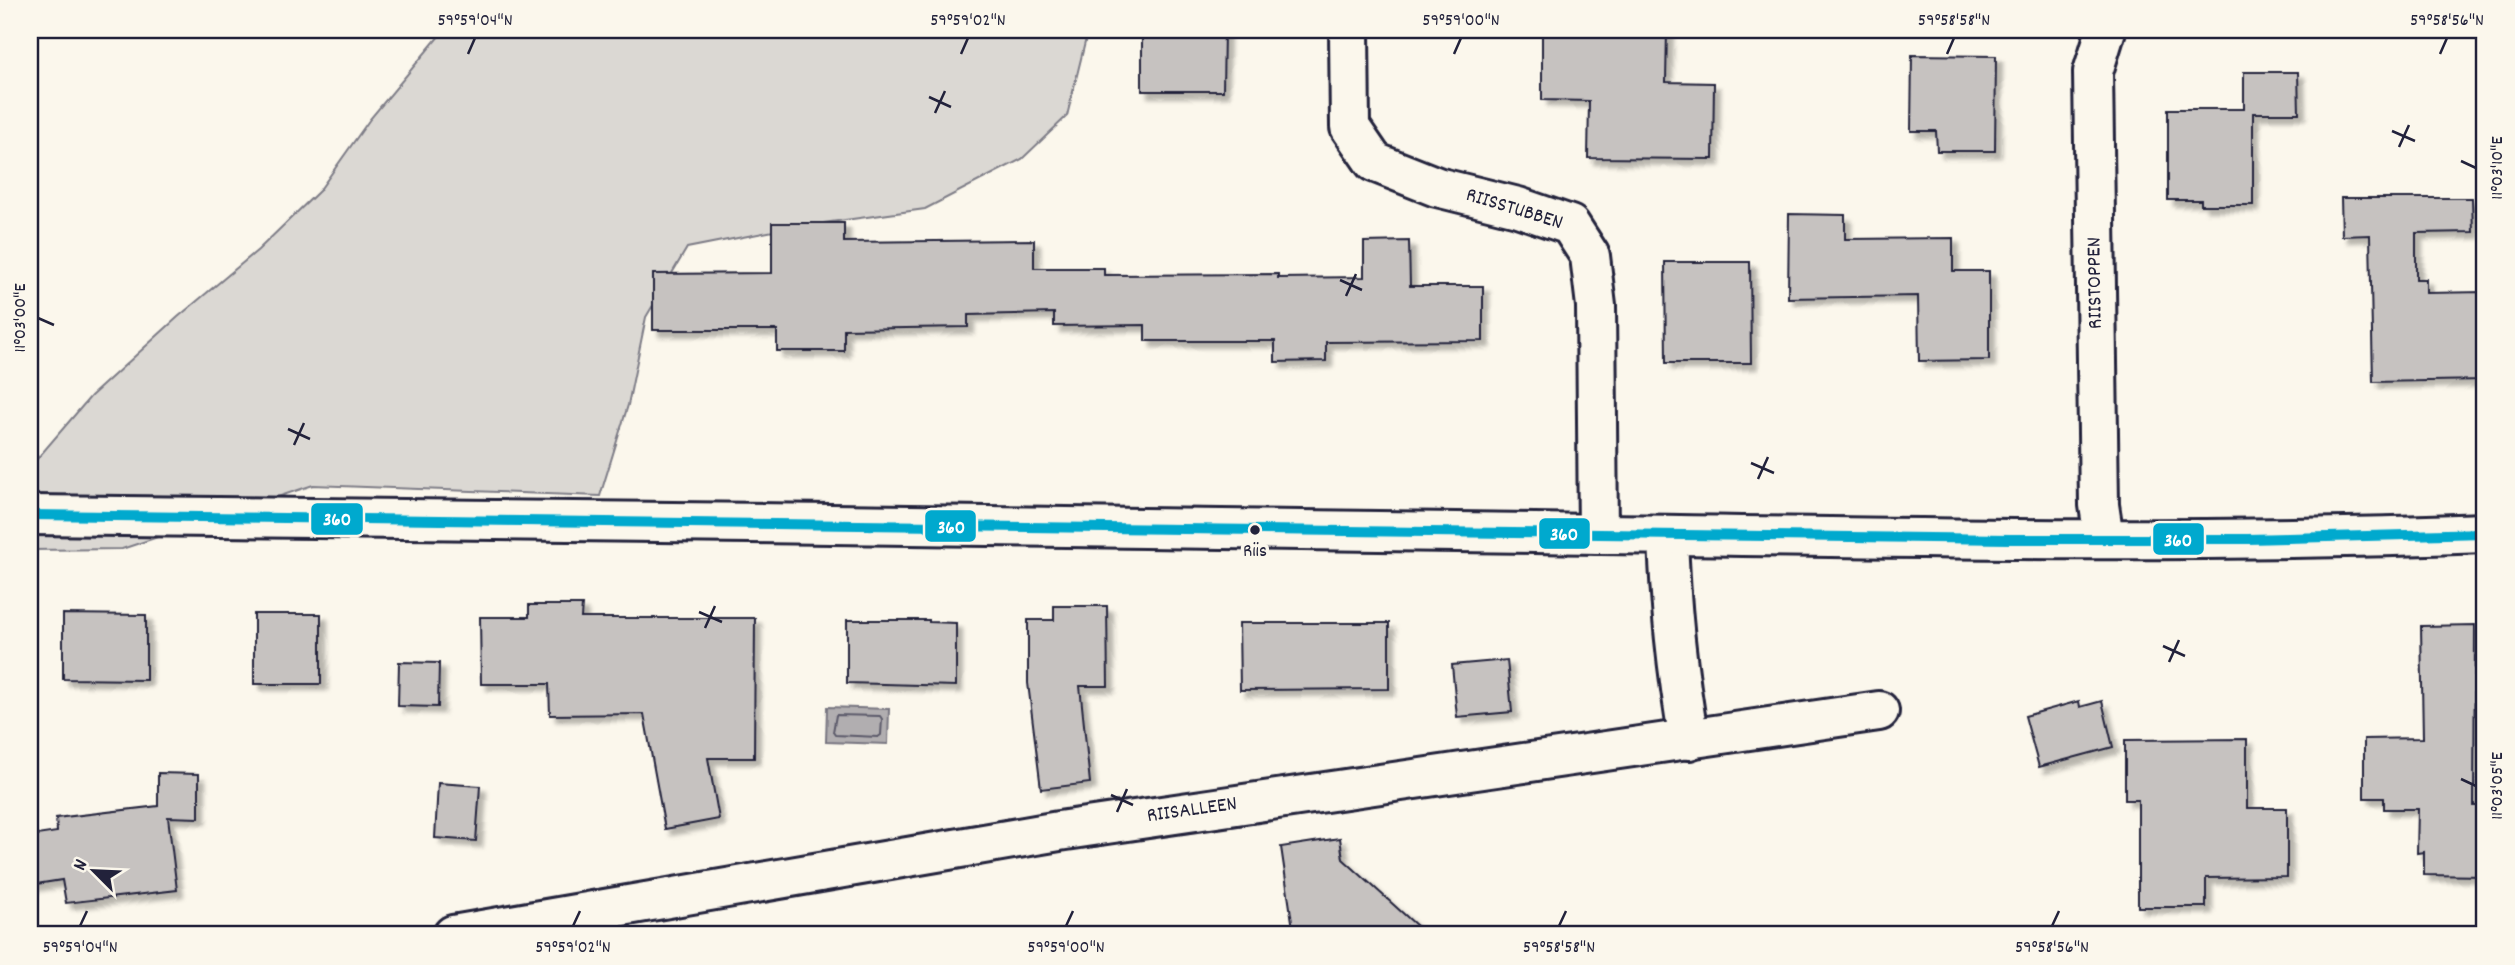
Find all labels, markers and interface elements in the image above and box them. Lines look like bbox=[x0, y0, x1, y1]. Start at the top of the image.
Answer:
text: 59°59'04"N bbox=[437, 9, 513, 34]
text: 59°59'02"N bbox=[930, 9, 1006, 34]
text: 59°59'00"N bbox=[1422, 9, 1500, 34]
text: 59°58'58"N bbox=[1918, 9, 1990, 34]
text: 59°58'56"N bbox=[2410, 9, 2484, 34]
text: 11°03'10"E bbox=[2486, 136, 2511, 200]
street label: RIISSTUBBEN bbox=[1462, 181, 1566, 239]
street label: RIISTOPPEN bbox=[2080, 237, 2112, 329]
text: 11°03'00"E bbox=[9, 283, 34, 353]
line badge: 360 bbox=[310, 502, 364, 536]
text: 360 bbox=[323, 508, 351, 535]
line badge: 360 bbox=[924, 509, 977, 543]
text: 360 bbox=[937, 516, 965, 543]
line badge: 360 bbox=[1538, 517, 1591, 550]
line badge: 360 bbox=[2152, 522, 2205, 556]
marker: Riis bbox=[1248, 523, 1262, 537]
text: 360 bbox=[1550, 523, 1578, 550]
text: 360 bbox=[2164, 529, 2192, 556]
place label: Riis bbox=[1243, 539, 1267, 566]
text: 11°03'05"E bbox=[2486, 752, 2511, 820]
street label: RIISALLEEN bbox=[1145, 790, 1239, 832]
north arrow bbox=[60, 836, 130, 906]
text: N bbox=[67, 856, 96, 875]
text: 59°59'04"N bbox=[42, 936, 118, 961]
text: 59°59'02"N bbox=[535, 936, 611, 961]
text: 59°59'00"N bbox=[1027, 936, 1105, 961]
text: 59°58'58"N bbox=[1523, 936, 1595, 961]
text: 59°58'56"N bbox=[2015, 936, 2089, 961]

